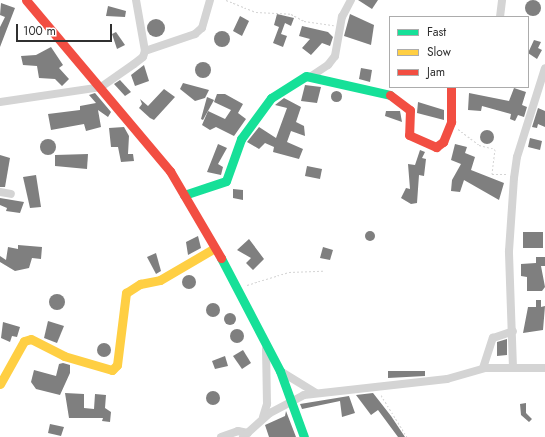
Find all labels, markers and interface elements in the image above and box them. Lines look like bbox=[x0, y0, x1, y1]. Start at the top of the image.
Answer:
scale bar bbox=[18, 16, 114, 42]
legend bbox=[389, 16, 529, 88]
text: 100 m bbox=[23, 22, 56, 40]
text: Fast bbox=[427, 23, 446, 41]
text: Slow bbox=[427, 43, 451, 61]
text: Jam bbox=[427, 63, 445, 81]

